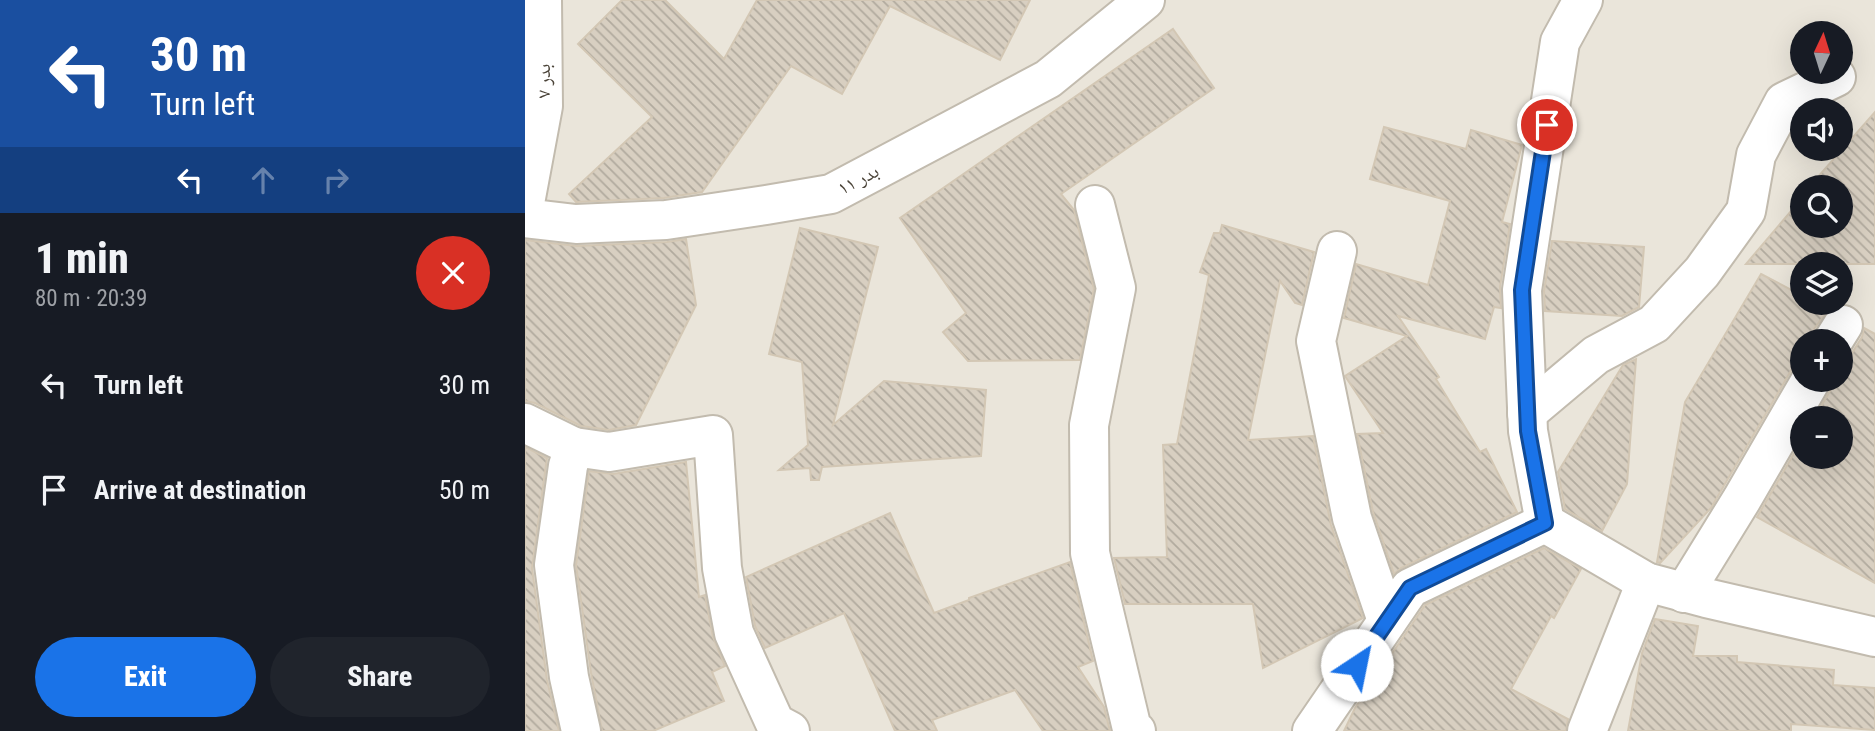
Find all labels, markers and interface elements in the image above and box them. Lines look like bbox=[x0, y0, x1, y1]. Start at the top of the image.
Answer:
north arrow bbox=[1790, 21, 1853, 84]
map controls bbox=[1790, 21, 1853, 469]
text: 30 m bbox=[150, 26, 247, 83]
icon: left bbox=[35, 28, 126, 119]
street label: بدر ۷ bbox=[532, 64, 555, 98]
text: Turn left bbox=[150, 85, 255, 123]
pin bbox=[1517, 95, 1577, 155]
button: sound bbox=[1790, 98, 1853, 161]
icon: arrive bbox=[1528, 106, 1566, 144]
street label: بدر ۱۱ bbox=[834, 159, 883, 200]
icon: left bbox=[171, 161, 209, 199]
icon: ahead bbox=[244, 161, 282, 199]
icon: right bbox=[317, 161, 355, 199]
button: search bbox=[1790, 175, 1853, 238]
text: 1 min bbox=[35, 234, 129, 283]
button: close bbox=[416, 236, 490, 310]
button: layers bbox=[1790, 252, 1853, 315]
text: 80 m · 20:39 bbox=[35, 285, 147, 312]
button: + bbox=[1790, 329, 1853, 392]
icon: left bbox=[35, 366, 73, 404]
text: Turn left bbox=[94, 370, 183, 400]
text: 30 m bbox=[439, 370, 490, 400]
button: − bbox=[1790, 406, 1853, 469]
icon: arrive bbox=[35, 471, 73, 509]
text: Arrive at destination bbox=[94, 475, 306, 505]
text: 50 m bbox=[439, 475, 490, 505]
position arrow bbox=[1320, 628, 1394, 702]
button: Exit bbox=[35, 637, 256, 717]
button: Share bbox=[270, 637, 490, 717]

